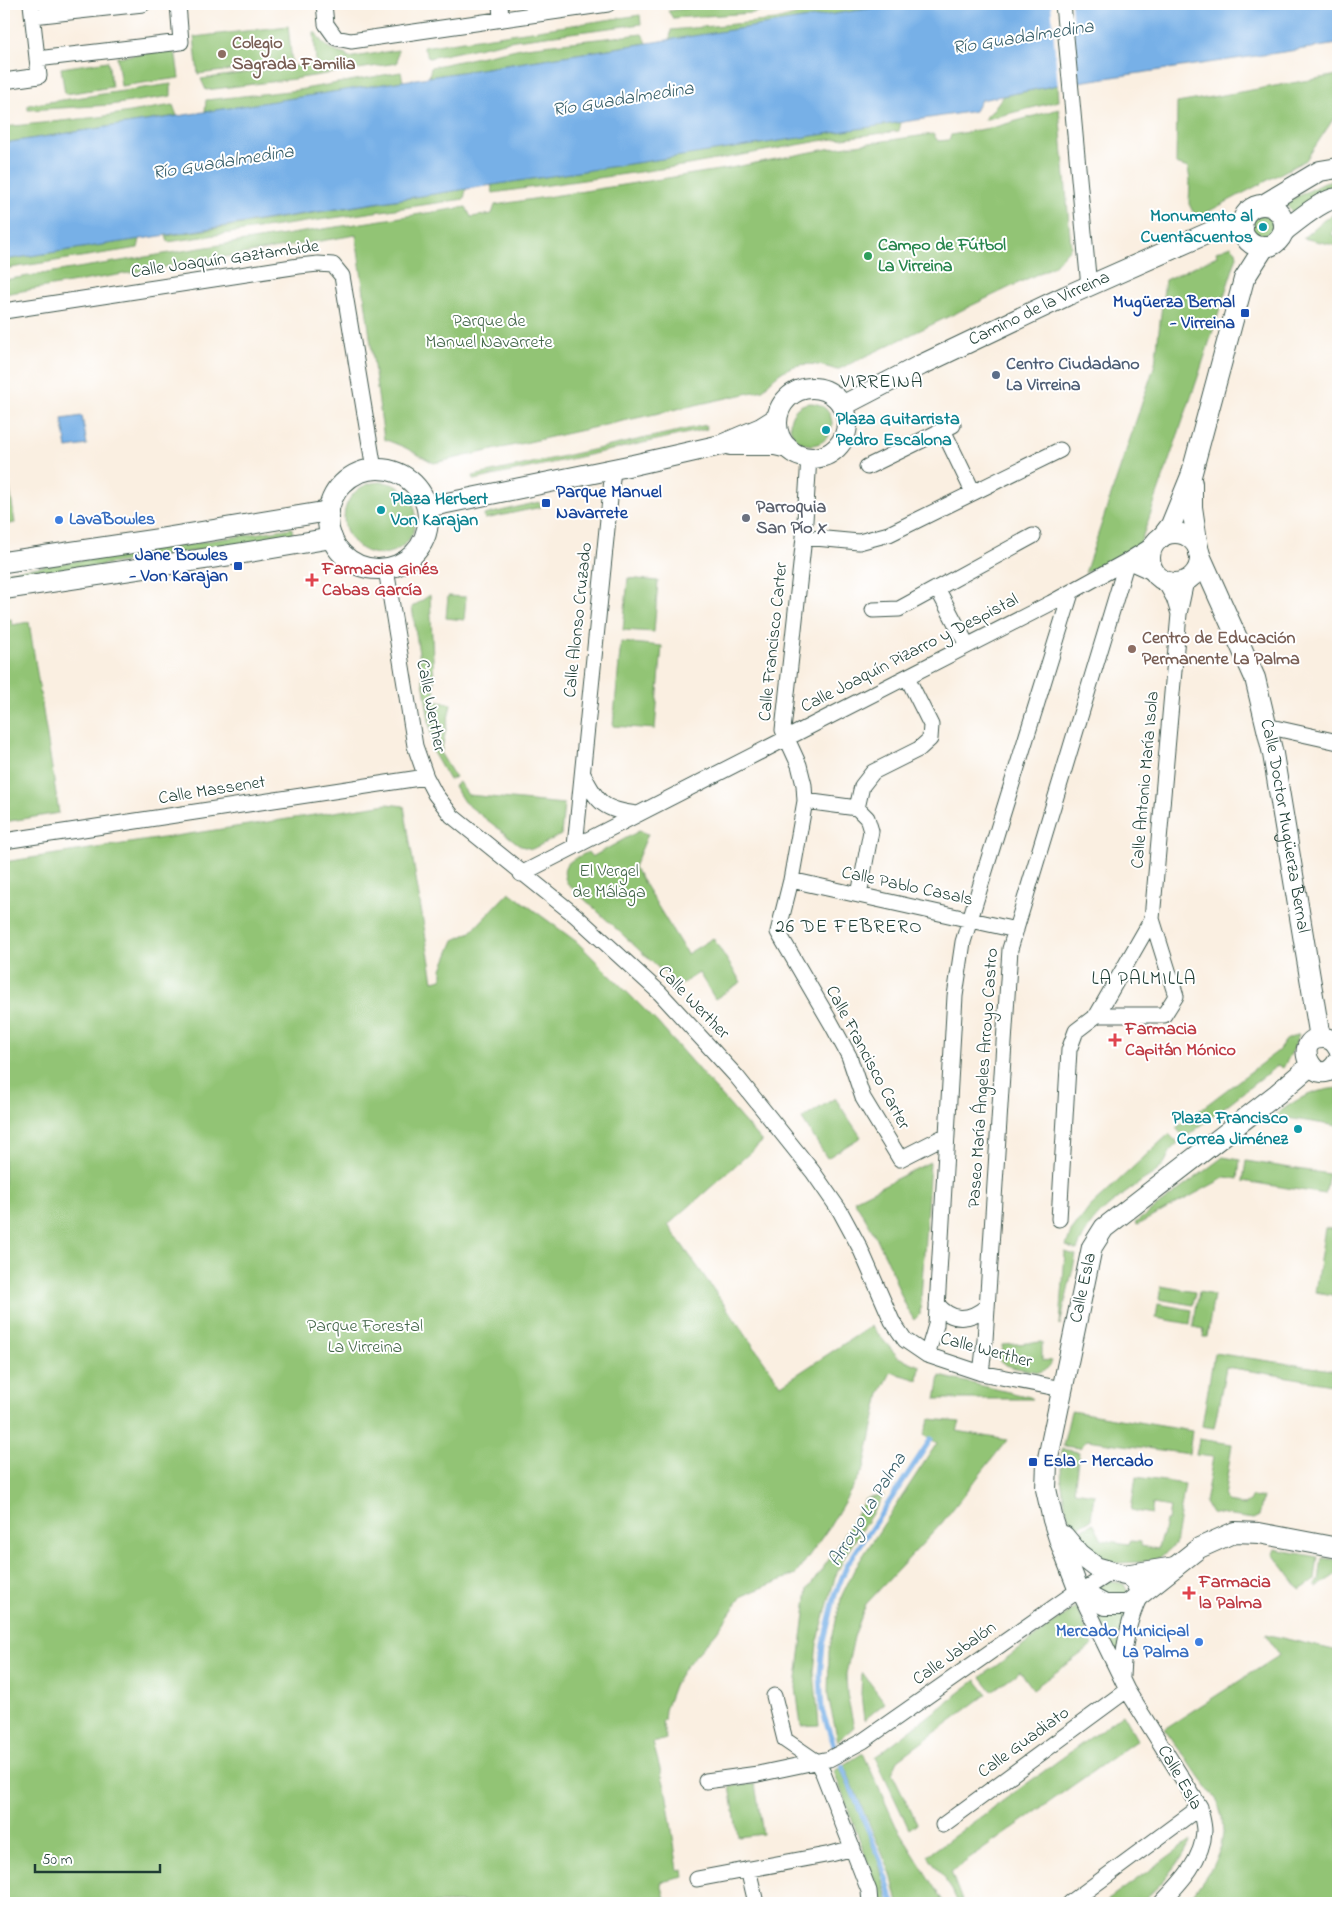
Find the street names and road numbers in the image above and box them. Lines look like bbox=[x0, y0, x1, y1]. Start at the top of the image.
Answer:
street label: Calle Joaquín Gaztambide bbox=[129, 234, 322, 286]
street label: Camino de la Virreina bbox=[964, 265, 1114, 353]
street label: Calle Alonso Cruzado bbox=[558, 541, 600, 699]
street label: Calle Francisco Carter bbox=[753, 561, 795, 723]
street label: Calle Joaquín Pizarro y Despistal bbox=[797, 588, 1023, 720]
street label: Calle Werther bbox=[408, 657, 452, 755]
street label: Calle Antonio María Isola bbox=[1125, 690, 1167, 870]
street label: Calle Doctor Mugüerza Bernal bbox=[1252, 716, 1315, 935]
street label: Calle Massenet bbox=[157, 770, 267, 812]
street label: Calle Pablo Casals bbox=[839, 860, 975, 914]
street label: Paseo María Ángeles Arroyo Castro bbox=[962, 947, 1007, 1209]
street label: Calle Werther bbox=[651, 960, 735, 1046]
street label: Calle Francisco Carter bbox=[818, 981, 916, 1135]
street label: Calle Esla bbox=[1064, 1251, 1104, 1325]
street label: Calle Werther bbox=[937, 1326, 1035, 1376]
street label: Calle Jabalón bbox=[908, 1615, 1002, 1693]
street label: Calle Guadiato bbox=[973, 1701, 1075, 1785]
street label: Calle Esla bbox=[1150, 1741, 1208, 1815]

